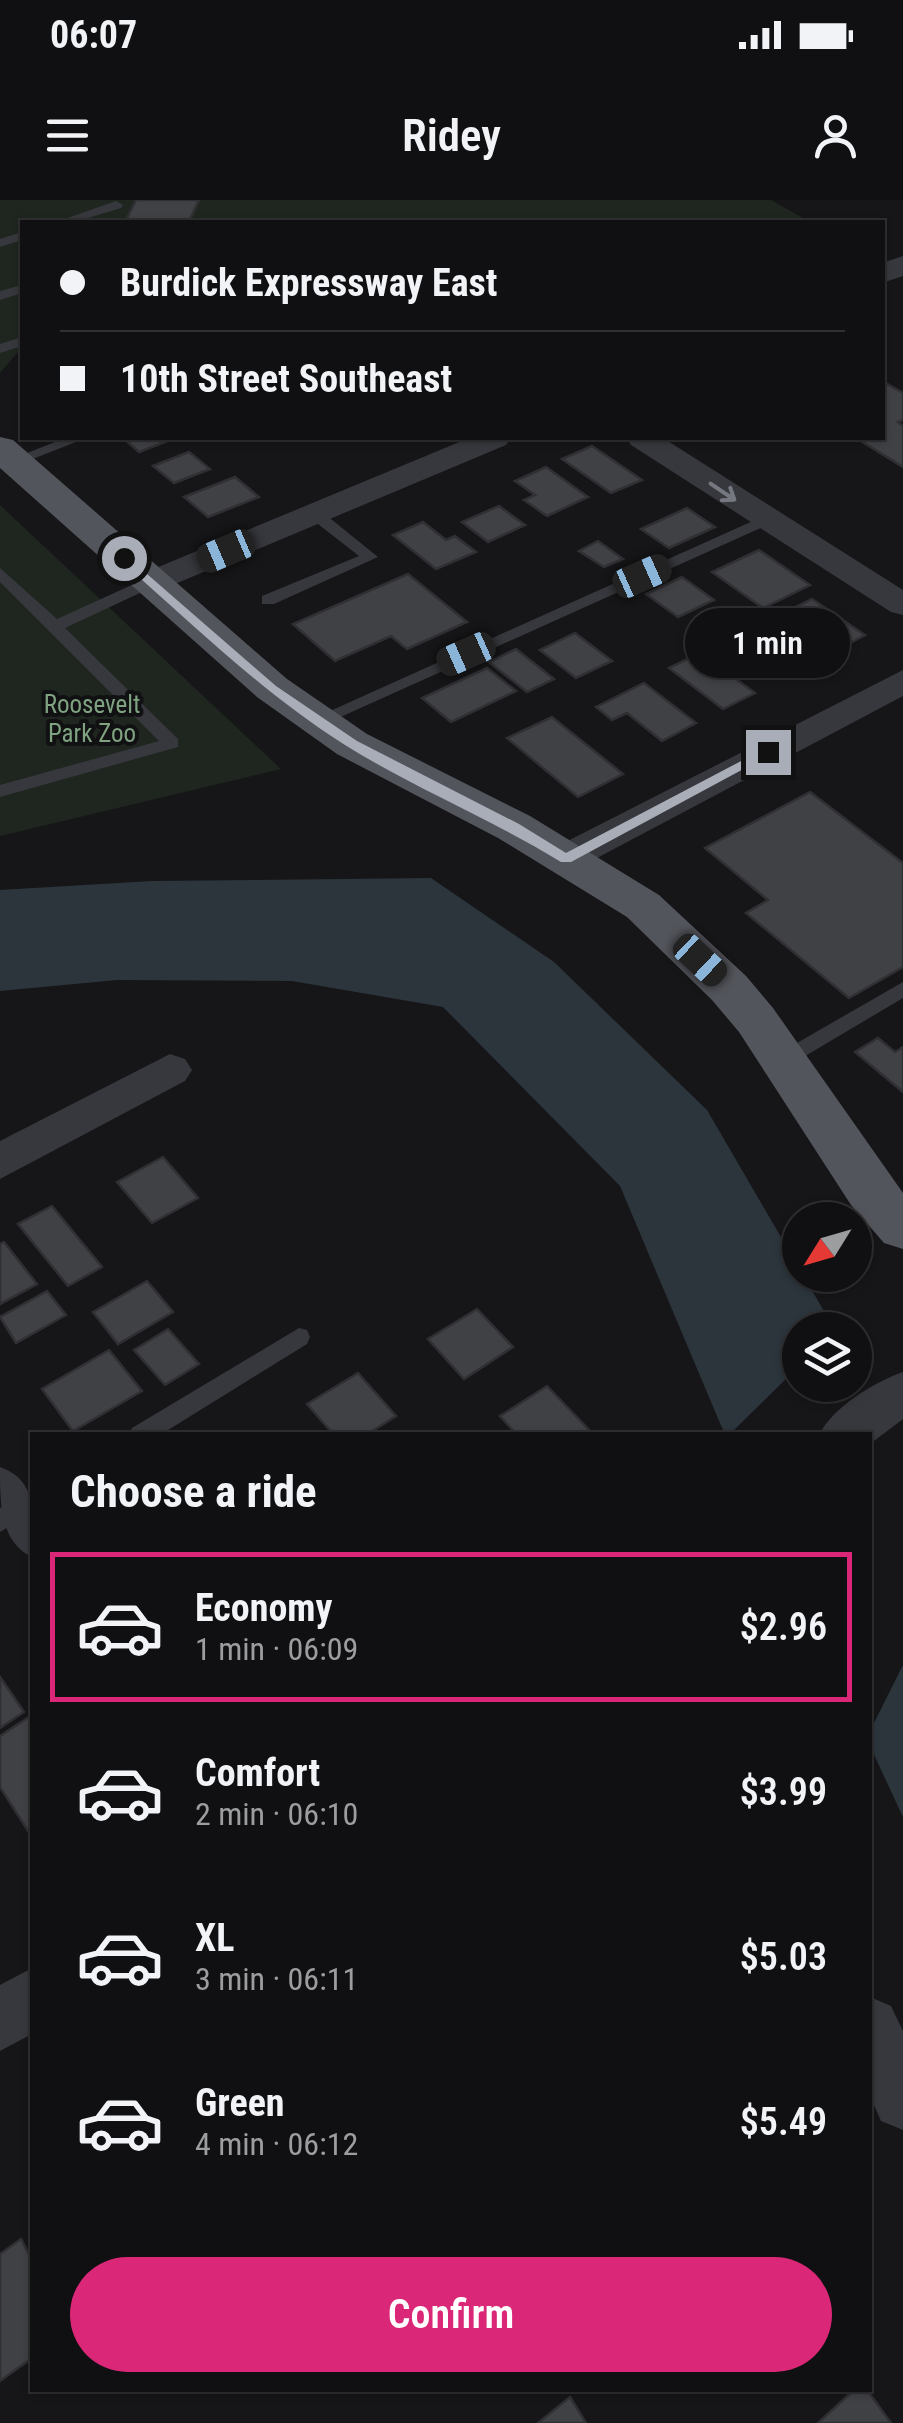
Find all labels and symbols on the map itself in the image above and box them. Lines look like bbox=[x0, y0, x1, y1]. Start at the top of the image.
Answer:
one-way arrow bbox=[709, 481, 737, 502]
car bbox=[193, 525, 259, 577]
route start bbox=[102, 536, 147, 581]
car bbox=[608, 550, 676, 602]
callout: 1 min bbox=[686, 607, 850, 677]
car bbox=[432, 628, 500, 680]
park label: Roosevelt Park Zoo bbox=[44, 690, 140, 748]
route end bbox=[746, 730, 791, 775]
car bbox=[668, 929, 732, 991]
north arrow bbox=[782, 1202, 872, 1292]

